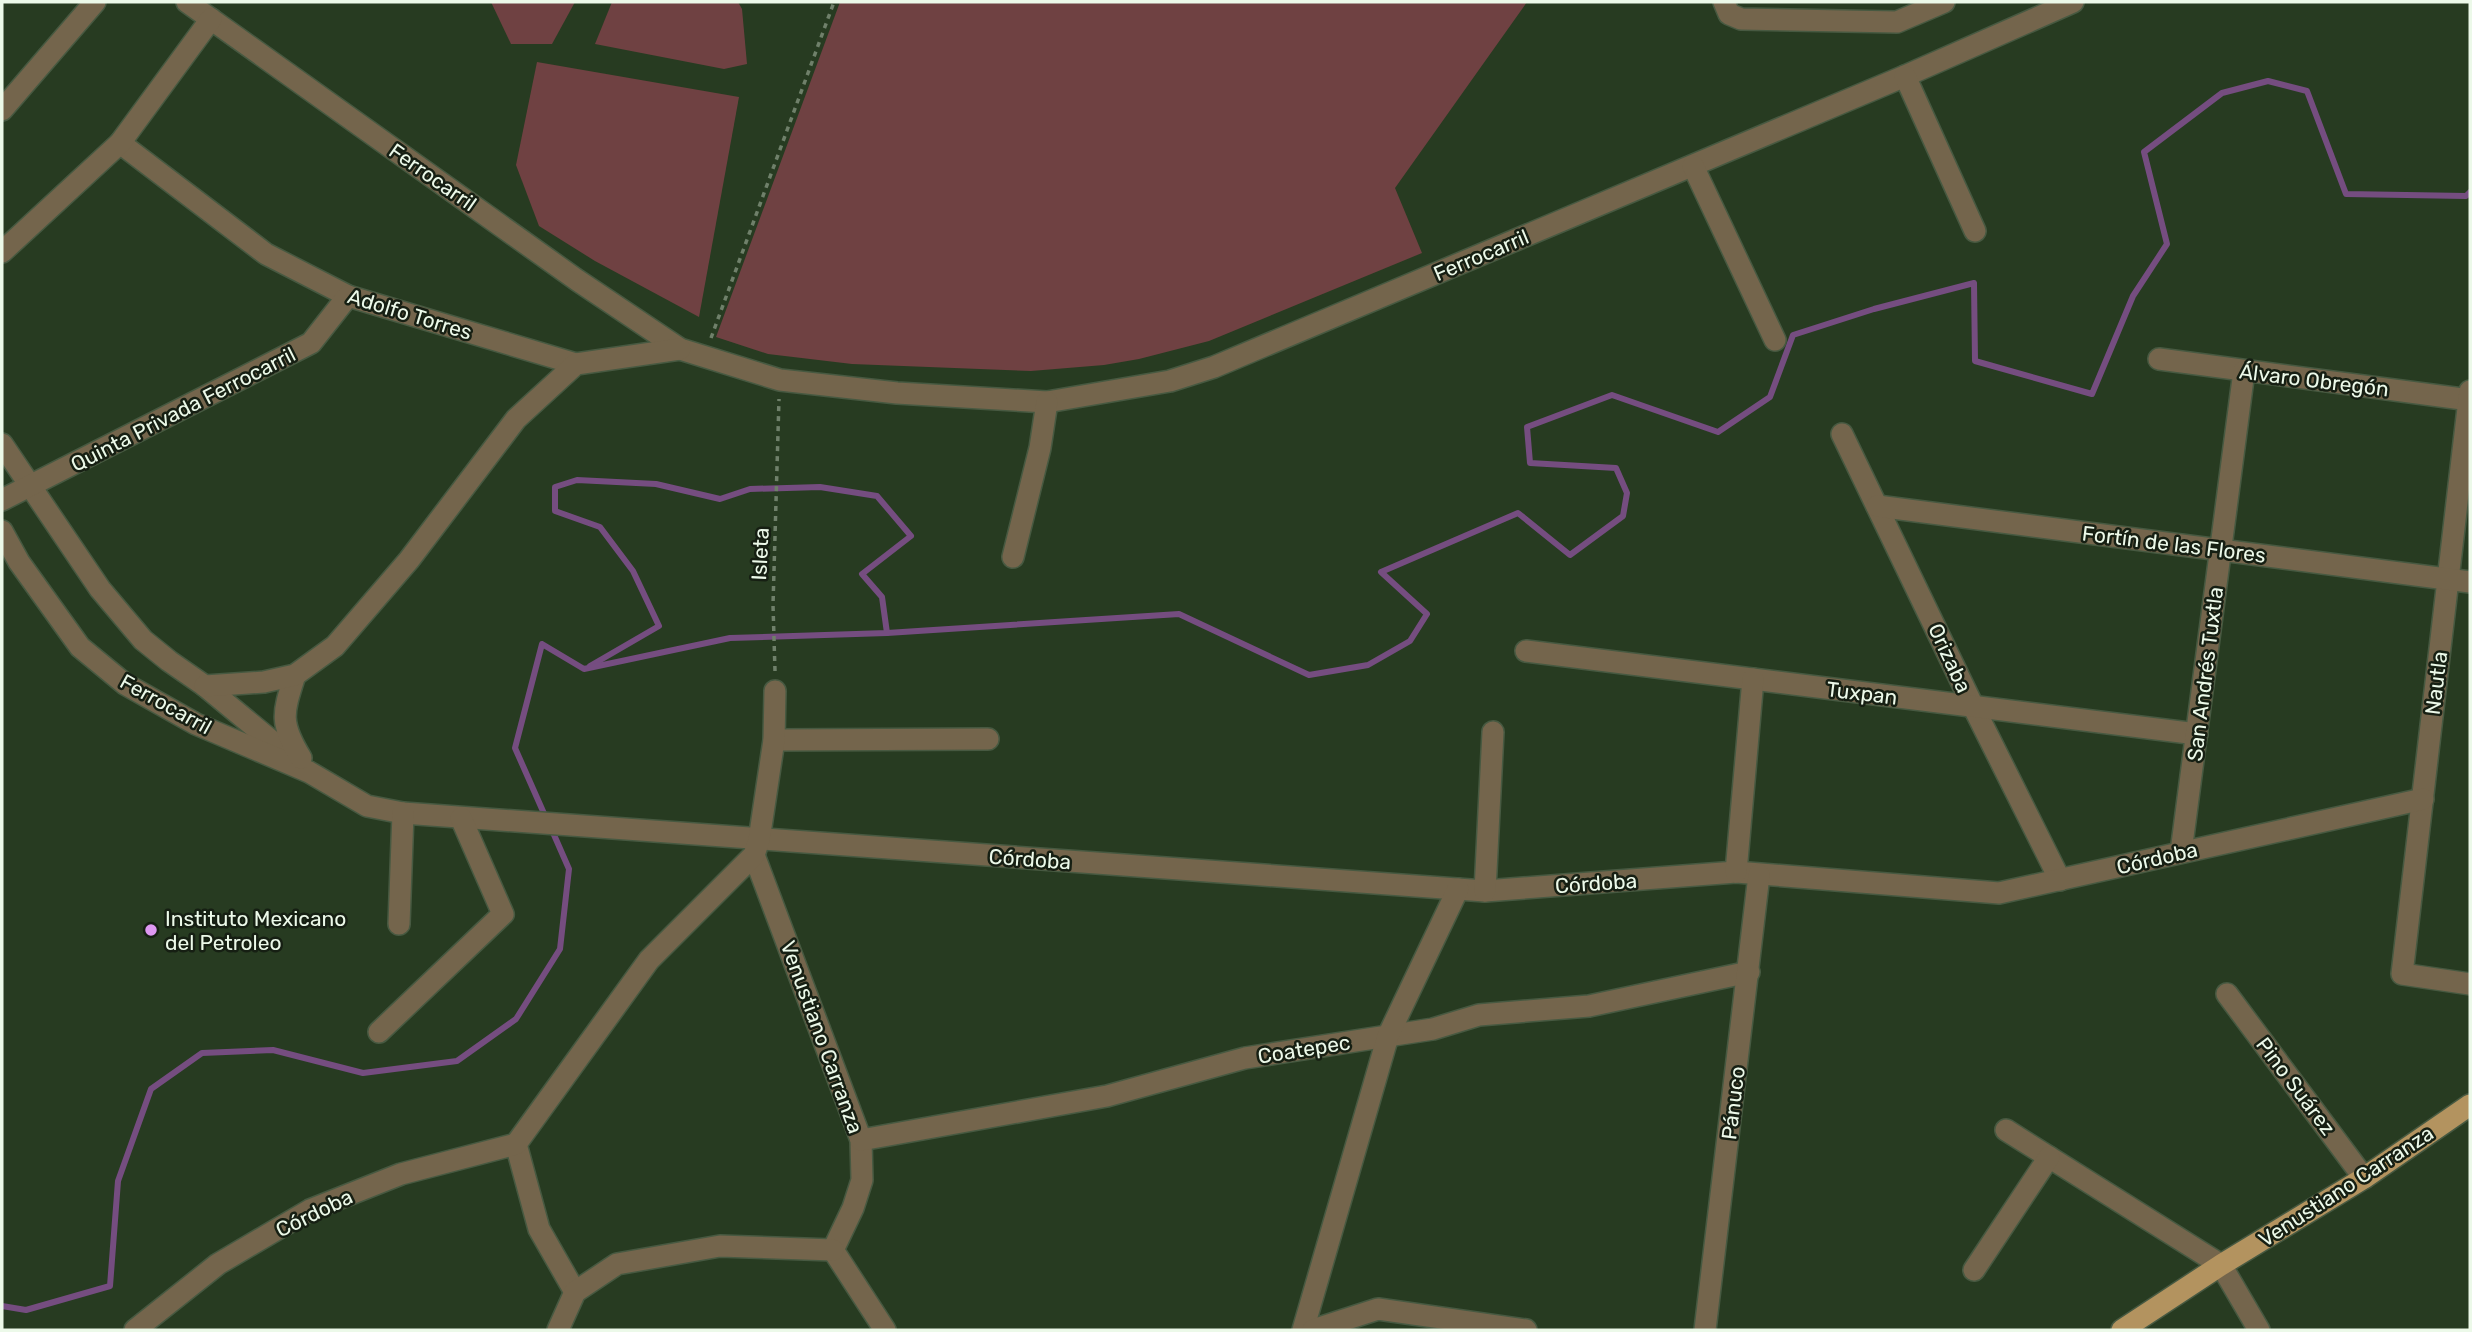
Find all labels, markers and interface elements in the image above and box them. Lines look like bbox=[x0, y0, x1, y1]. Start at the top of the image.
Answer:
street label: Ferrocarril bbox=[384, 138, 482, 216]
street label: Ferrocarril bbox=[1430, 224, 1532, 286]
street label: Adolfo Torres bbox=[345, 283, 475, 345]
street label: Quinta Privada Ferrocarril bbox=[66, 341, 300, 477]
street label: Álvaro Obregón bbox=[2238, 358, 2390, 402]
street label: Fortín de las Flores bbox=[2081, 520, 2267, 568]
street label: Isleta bbox=[746, 527, 774, 581]
street label: San Andrés Tuxtla bbox=[2182, 585, 2228, 763]
street label: Orizaba bbox=[1923, 619, 1977, 697]
street label: Nautla bbox=[2420, 650, 2452, 716]
street label: Ferrocarril bbox=[116, 669, 216, 739]
street label: Tuxpan bbox=[1825, 676, 1899, 710]
street label: Córdoba bbox=[2114, 837, 2200, 879]
street label: Córdoba bbox=[988, 844, 1072, 874]
street label: Córdoba bbox=[1554, 868, 1638, 898]
place label: Instituto Mexicano del Petroleo bbox=[165, 906, 346, 955]
marker: Instituto Mexicano del Petroleo bbox=[143, 922, 159, 938]
street label: Venustiano Carranza bbox=[775, 937, 869, 1137]
street label: Coatepec bbox=[1256, 1029, 1352, 1069]
street label: Pino Suárez bbox=[2251, 1032, 2341, 1140]
street label: Pánuco bbox=[1716, 1065, 1750, 1141]
street label: Venustiano Carranza bbox=[2254, 1120, 2438, 1252]
street label: Córdoba bbox=[271, 1184, 357, 1242]

